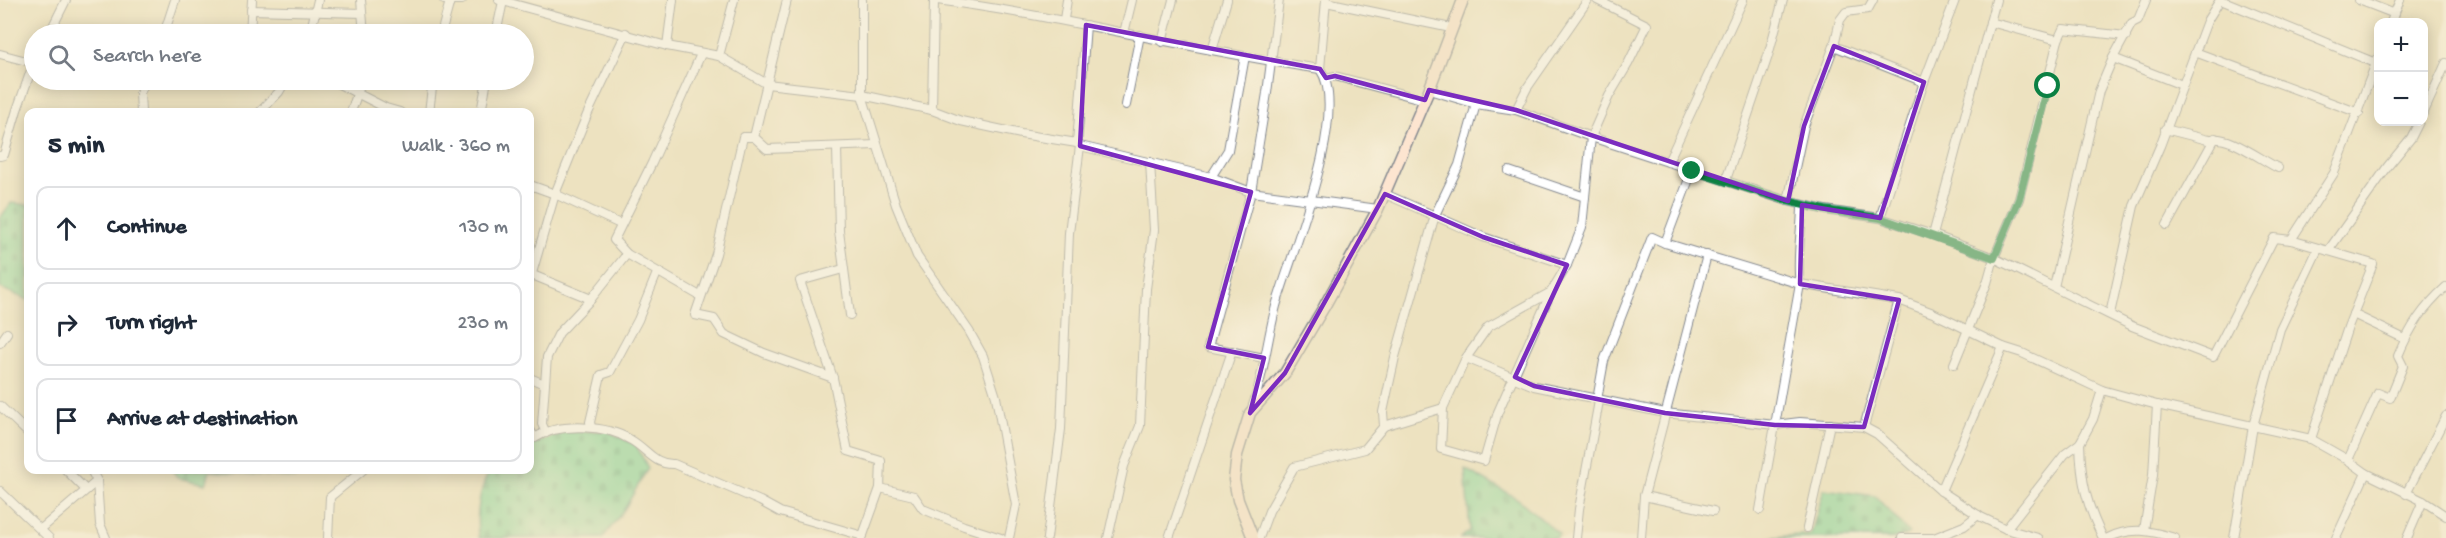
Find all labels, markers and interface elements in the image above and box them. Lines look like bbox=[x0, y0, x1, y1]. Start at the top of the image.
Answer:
map controls bbox=[2374, 18, 2428, 126]
button: + bbox=[2374, 18, 2428, 72]
search box bbox=[24, 24, 534, 90]
icon: search bbox=[45, 41, 78, 74]
text: Search here bbox=[93, 44, 201, 70]
route start bbox=[2034, 72, 2060, 98]
button: − bbox=[2374, 72, 2428, 126]
text: 5 min bbox=[48, 132, 104, 163]
text: Walk · 360 m bbox=[402, 136, 510, 159]
route end bbox=[1678, 157, 1704, 183]
icon: ahead bbox=[50, 212, 83, 245]
text: Continue bbox=[107, 215, 187, 241]
text: 130 m bbox=[459, 217, 508, 240]
icon: right bbox=[50, 308, 83, 341]
text: Turn right bbox=[107, 311, 195, 337]
text: 230 m bbox=[458, 313, 508, 336]
icon: arrive bbox=[50, 404, 83, 437]
text: Arrive at destination bbox=[107, 407, 297, 433]

